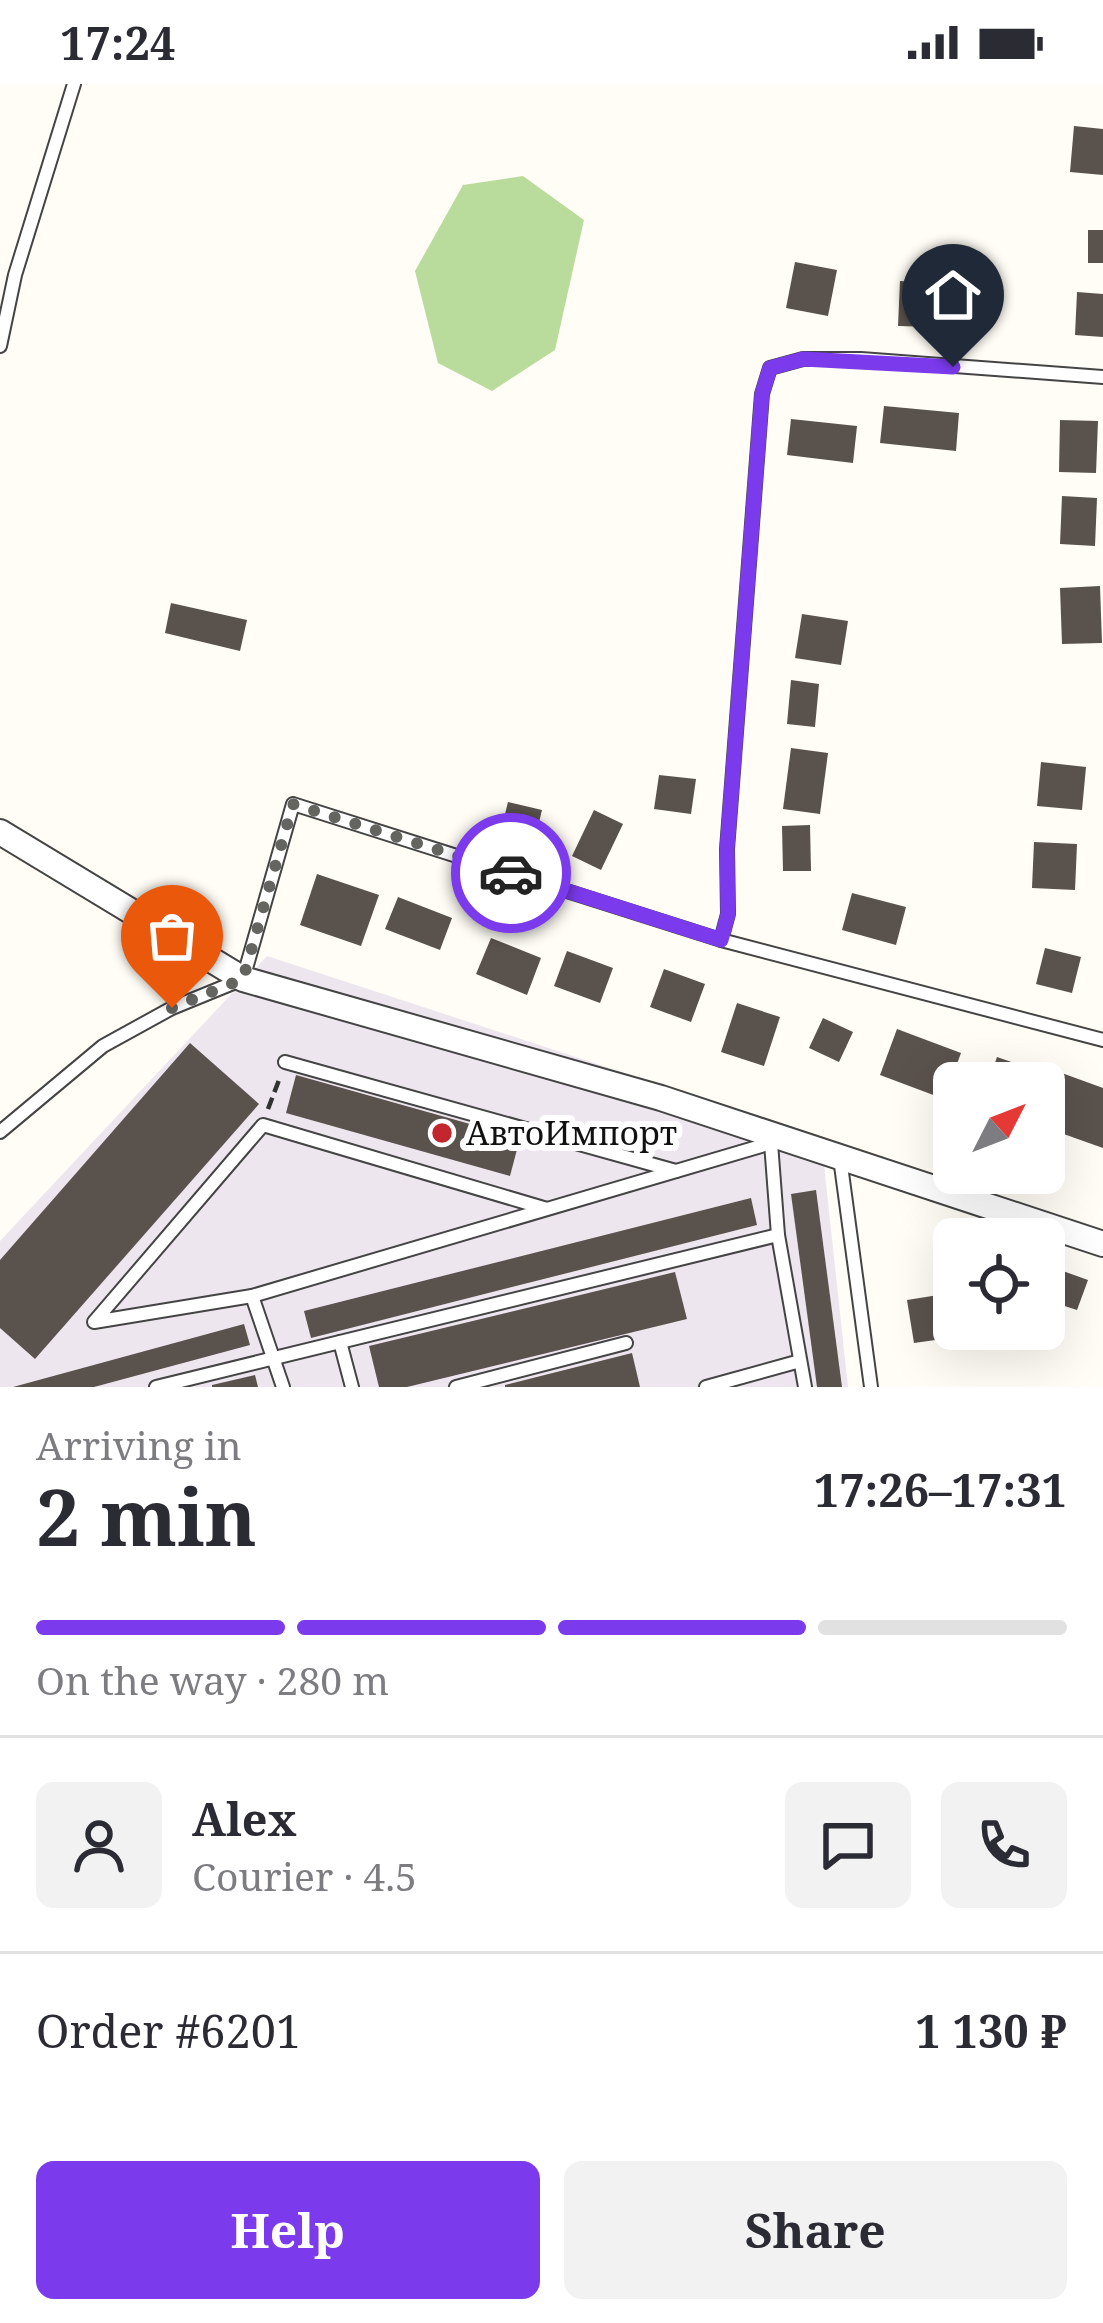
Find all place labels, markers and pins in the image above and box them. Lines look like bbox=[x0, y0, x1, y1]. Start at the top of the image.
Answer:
pin bbox=[902, 244, 1004, 367]
pin bbox=[121, 885, 223, 1008]
place label: АвтоИмпорт bbox=[466, 1110, 677, 1155]
marker: АвтоИмпорт bbox=[429, 1120, 455, 1146]

